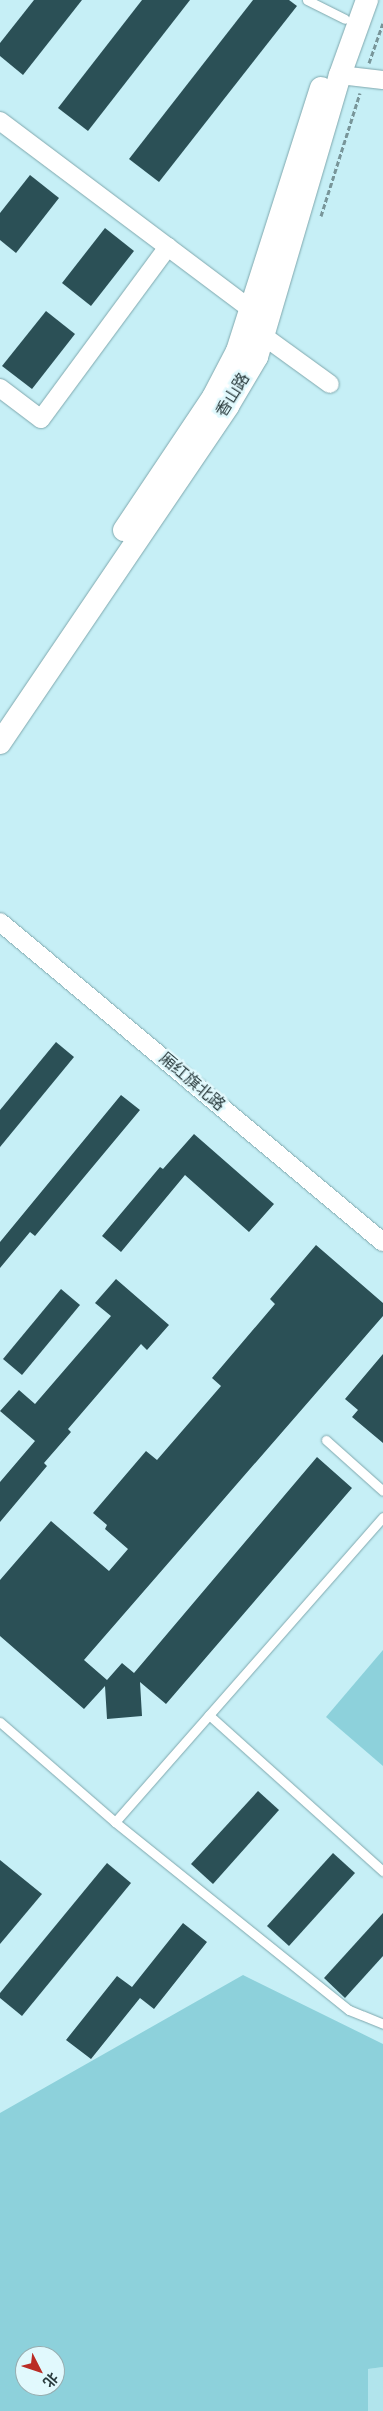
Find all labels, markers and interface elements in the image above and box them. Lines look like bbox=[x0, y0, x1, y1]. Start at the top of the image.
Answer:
street label: 香山路 bbox=[212, 370, 254, 420]
street label: 厢红旗北路 bbox=[155, 1049, 229, 1115]
north arrow bbox=[15, 2346, 65, 2396]
text: 北 bbox=[40, 2370, 61, 2391]

